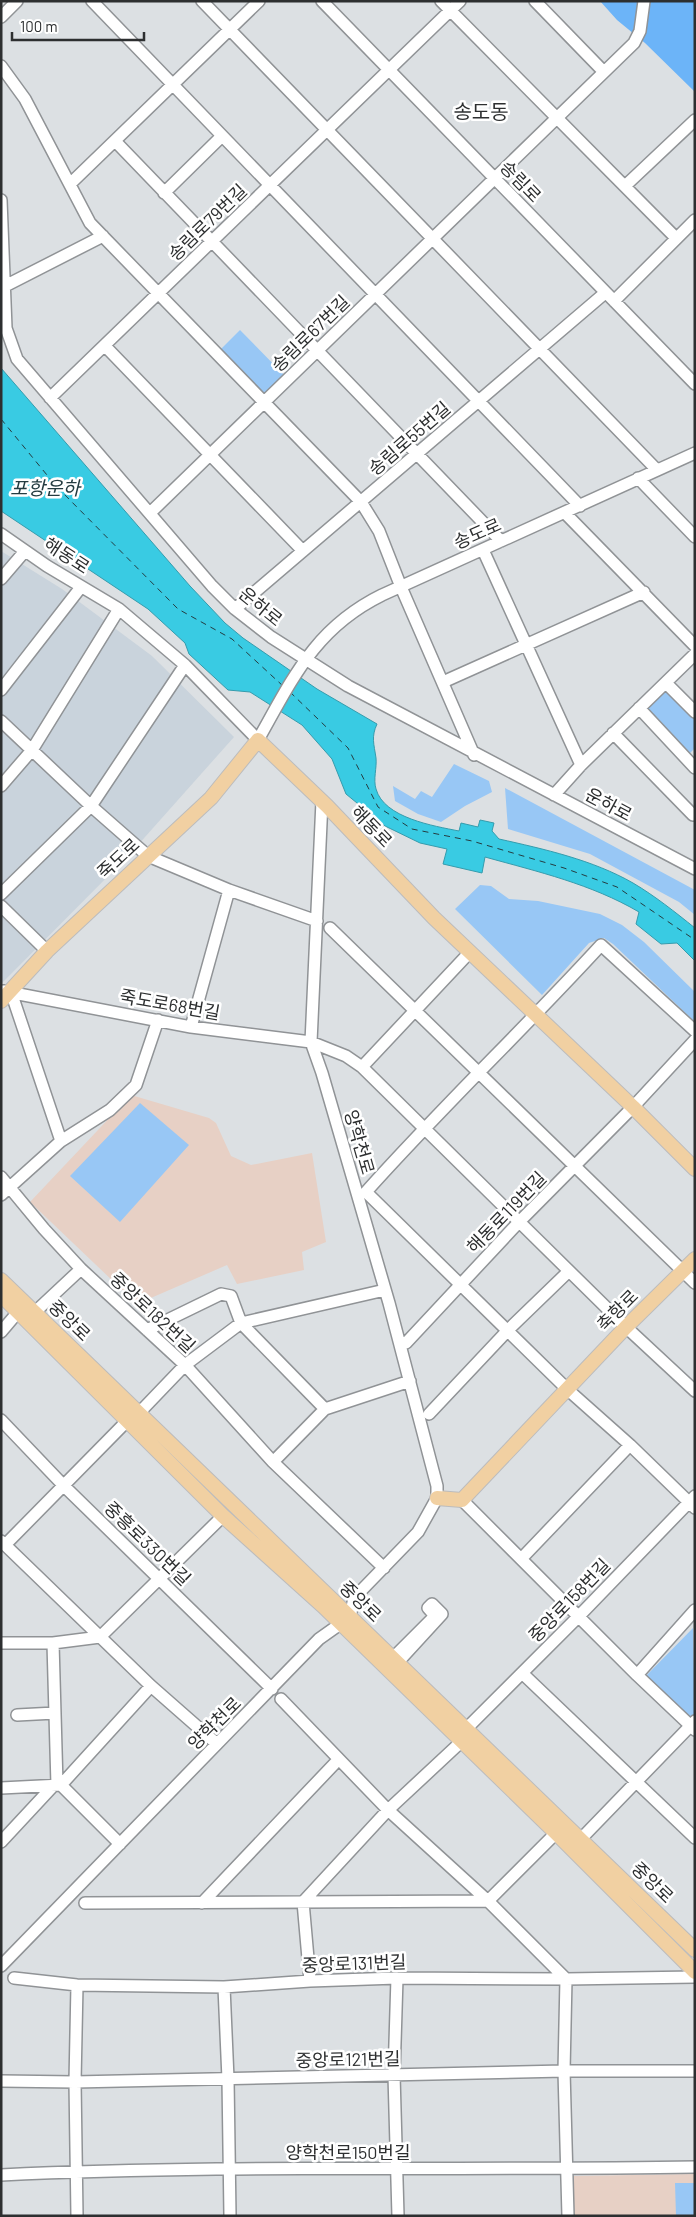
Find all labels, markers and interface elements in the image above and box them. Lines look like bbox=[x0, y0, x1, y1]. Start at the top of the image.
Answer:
scale bar bbox=[12, 10, 145, 42]
text: 100 m bbox=[20, 17, 58, 35]
district label: 송도동 bbox=[453, 99, 509, 123]
street label: 송림로 bbox=[496, 155, 546, 207]
street label: 송림로79번길 bbox=[163, 179, 251, 265]
street label: 송림로67번길 bbox=[266, 290, 354, 376]
street label: 송림로55번길 bbox=[364, 396, 454, 480]
water label: 포항운하 bbox=[10, 476, 82, 499]
street label: 송도로 bbox=[450, 513, 504, 553]
street label: 해동로 bbox=[40, 532, 94, 578]
street label: 운하로 bbox=[235, 582, 287, 630]
street label: 운하로 bbox=[582, 783, 636, 825]
street label: 해동로 bbox=[347, 800, 397, 852]
street label: 죽도로 bbox=[92, 833, 144, 883]
street label: 죽도로68번길 bbox=[118, 984, 222, 1024]
street label: 양학천로 bbox=[340, 1107, 380, 1177]
street label: 해동로119번길 bbox=[462, 1167, 550, 1257]
street label: 중앙로182번길 bbox=[106, 1267, 200, 1357]
street label: 축항로 bbox=[592, 1285, 642, 1335]
street label: 중앙로 bbox=[44, 1295, 96, 1345]
street label: 중흥로330번길 bbox=[100, 1496, 196, 1590]
street label: 중앙로158번길 bbox=[524, 1554, 614, 1646]
street label: 중앙로 bbox=[335, 1576, 387, 1626]
street label: 양학천로 bbox=[183, 1692, 245, 1754]
street label: 중앙로 bbox=[627, 1857, 679, 1907]
street label: 중앙로131번길 bbox=[301, 1950, 407, 1976]
street label: 중앙로121번길 bbox=[295, 2047, 401, 2071]
street label: 양학천로150번길 bbox=[285, 2141, 411, 2163]

